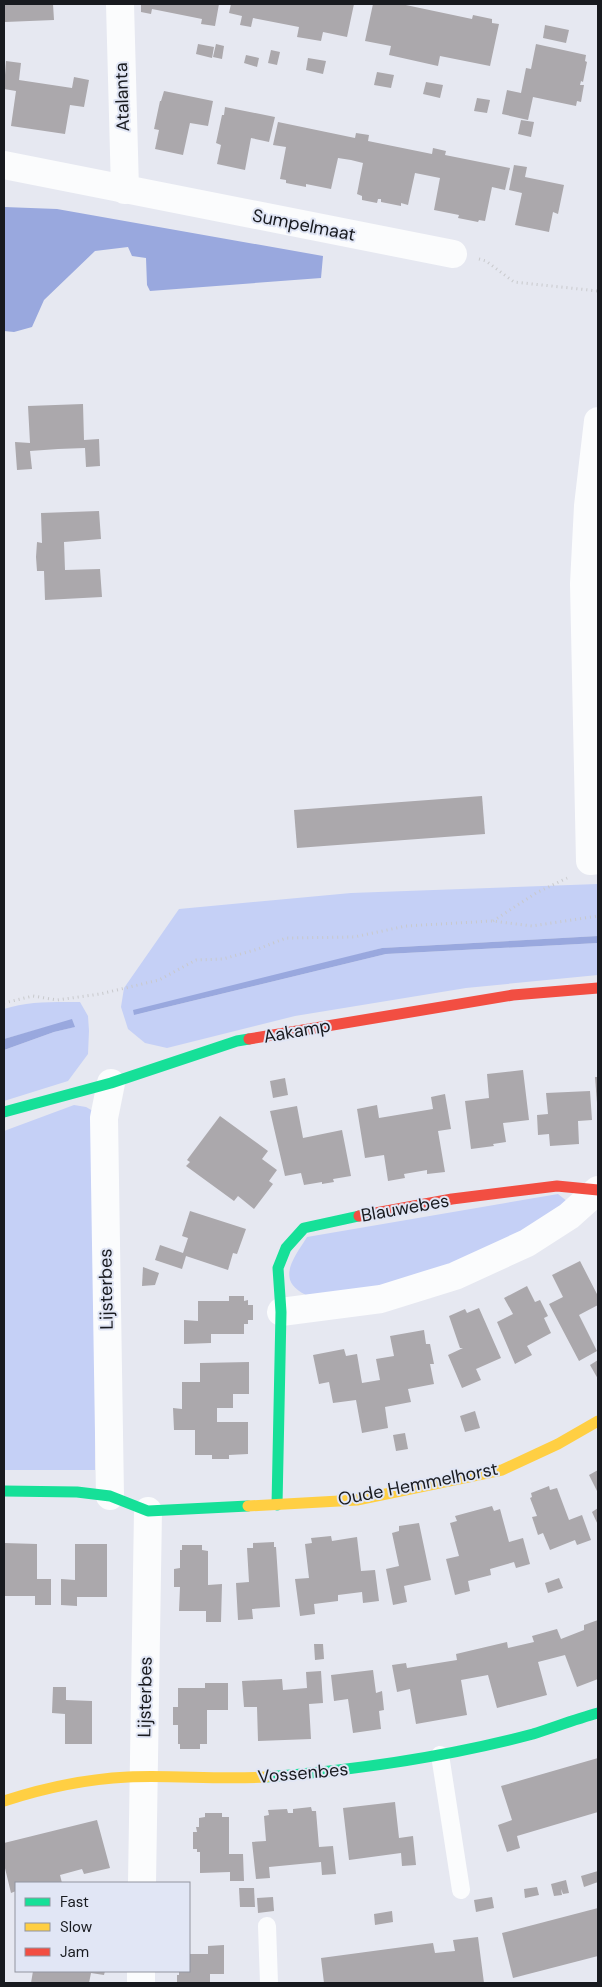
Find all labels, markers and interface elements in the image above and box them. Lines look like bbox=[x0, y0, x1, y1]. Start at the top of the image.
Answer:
street label: Atalanta bbox=[109, 62, 135, 132]
street label: Sumpelmaat bbox=[250, 203, 358, 247]
street label: Aakamp bbox=[262, 1013, 332, 1049]
street label: Blauwebes bbox=[359, 1188, 451, 1228]
street label: Lijsterbes bbox=[93, 1248, 119, 1330]
street label: Oude Hemmelhorst bbox=[336, 1457, 500, 1511]
street label: Lijsterbes bbox=[132, 1656, 158, 1738]
street label: Vossenbes bbox=[257, 1757, 349, 1789]
legend bbox=[15, 1882, 190, 1972]
text: Fast bbox=[60, 1892, 89, 1912]
text: Slow bbox=[60, 1917, 93, 1937]
text: Jam bbox=[60, 1942, 89, 1962]

